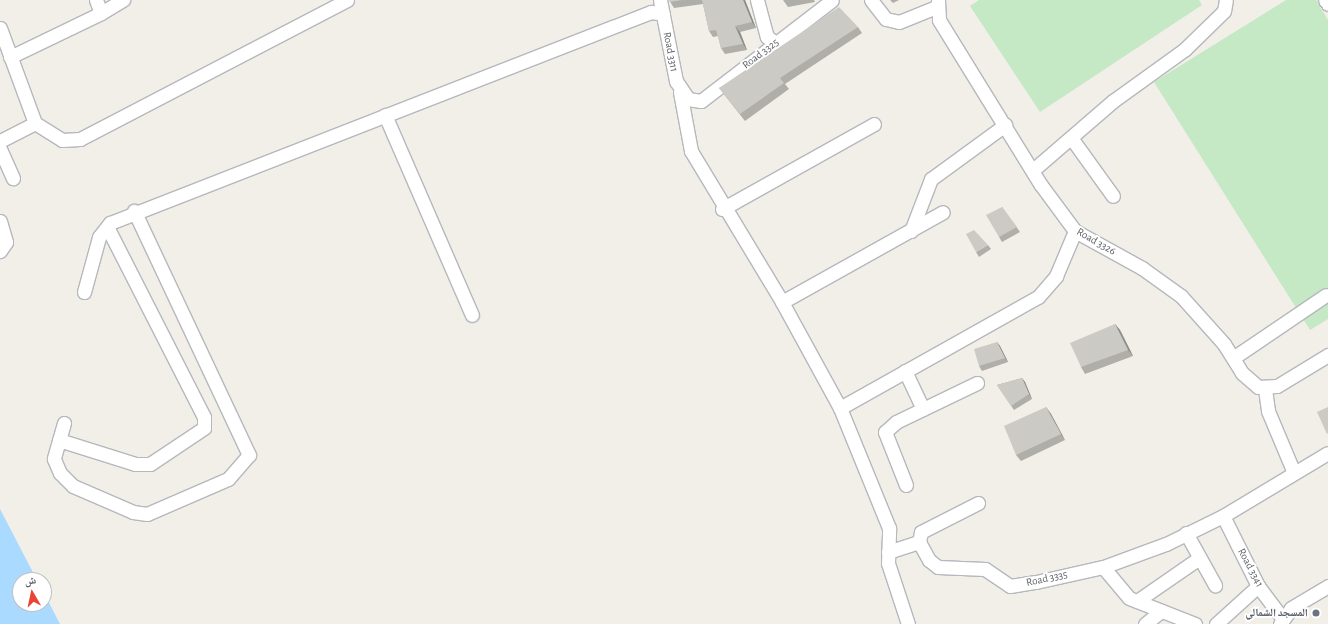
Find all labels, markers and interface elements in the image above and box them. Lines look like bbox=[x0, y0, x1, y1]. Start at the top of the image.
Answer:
street label: Road 3311 bbox=[660, 31, 680, 73]
street label: Road 3325 bbox=[740, 36, 782, 72]
street label: Road 3326 bbox=[1074, 226, 1118, 258]
street label: Road 3341 bbox=[1234, 546, 1266, 590]
street label: Road 3335 bbox=[1025, 568, 1069, 590]
north arrow bbox=[12, 572, 52, 612]
text: ش bbox=[24, 574, 37, 587]
place label: المسجد الشمالي bbox=[1245, 606, 1308, 620]
marker: المسجد الشمالي bbox=[1311, 608, 1321, 618]

